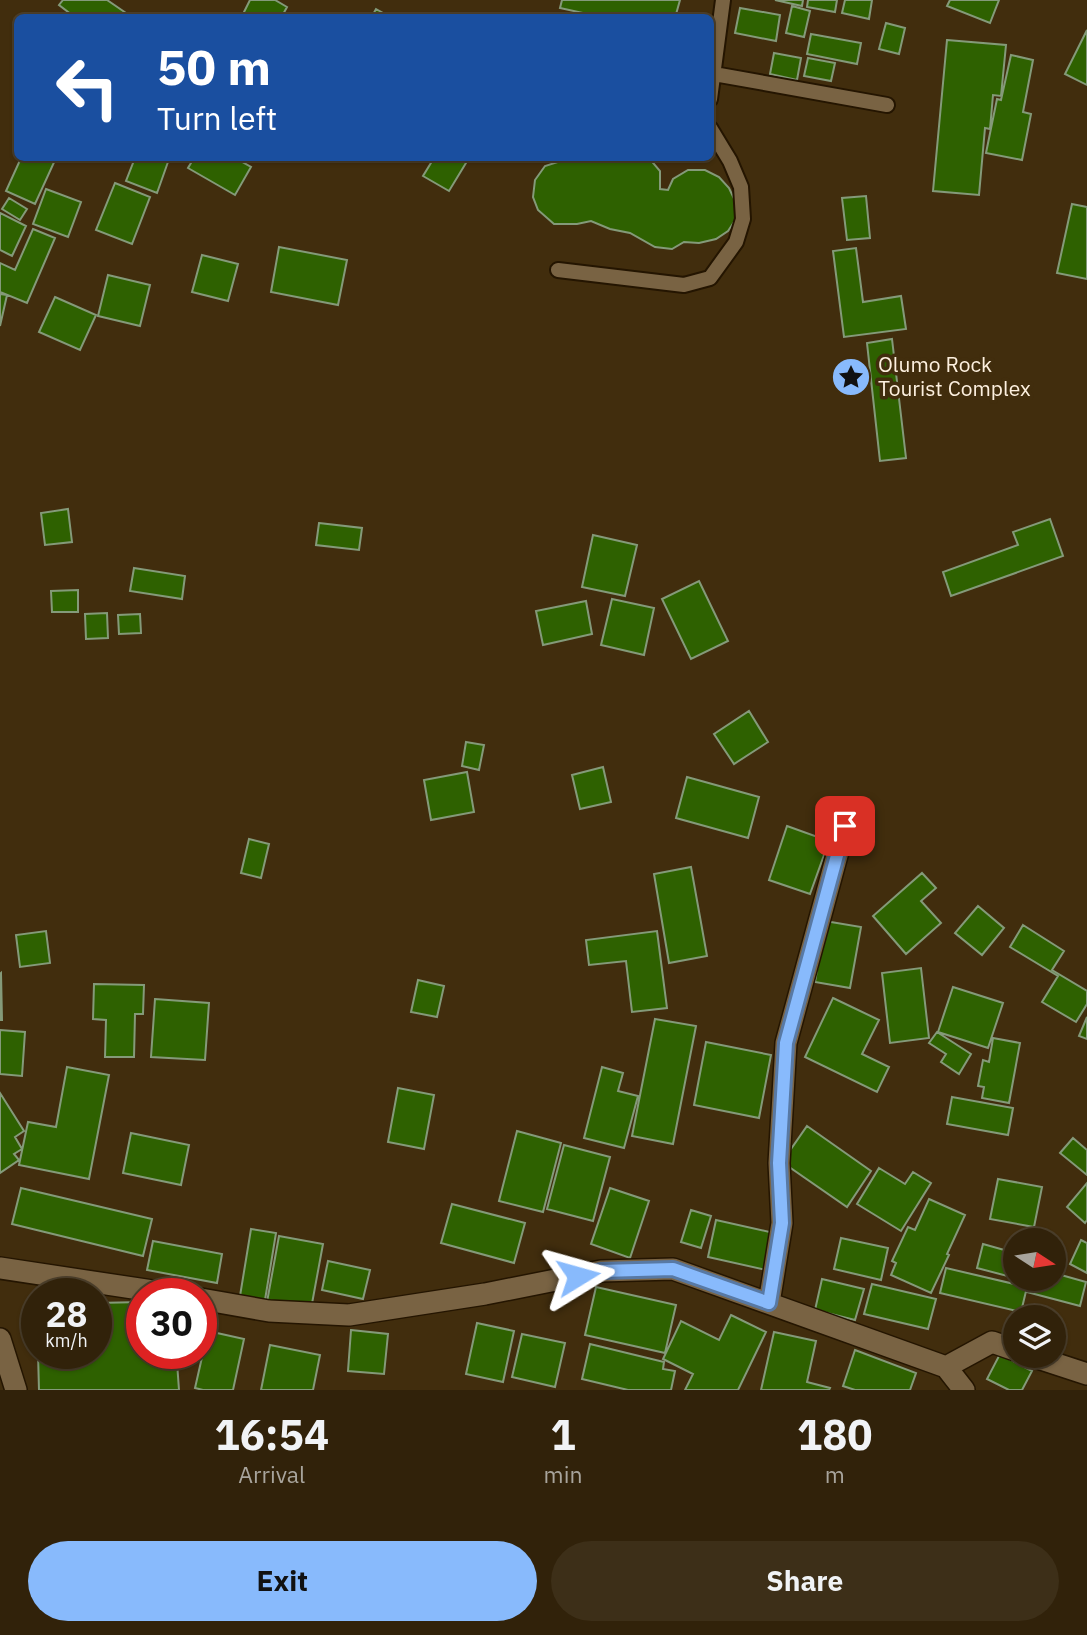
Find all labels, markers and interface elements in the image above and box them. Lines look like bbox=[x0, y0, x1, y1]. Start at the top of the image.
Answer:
text: 50 m bbox=[157, 35, 271, 98]
icon: left bbox=[42, 42, 133, 133]
text: Turn left bbox=[157, 97, 277, 139]
place label: Olumo Rock Tourist Complex bbox=[878, 350, 1031, 402]
place icon: Olumo Rock Tourist Complex bbox=[830, 356, 872, 398]
pin bbox=[815, 796, 875, 856]
icon: arrive bbox=[826, 807, 864, 845]
north arrow bbox=[1003, 1228, 1066, 1292]
map controls bbox=[1003, 1228, 1066, 1368]
position arrow bbox=[541, 1239, 615, 1313]
speed limit sign: 30 bbox=[126, 1278, 217, 1369]
text: 28 bbox=[45, 1291, 88, 1337]
button: layers bbox=[1003, 1305, 1066, 1368]
text: km/h bbox=[45, 1329, 88, 1352]
text: 16:54 bbox=[214, 1407, 329, 1462]
text: 1 bbox=[550, 1407, 576, 1462]
text: 180 bbox=[797, 1407, 873, 1462]
text: Arrival bbox=[238, 1459, 305, 1489]
text: min bbox=[544, 1459, 582, 1489]
text: m bbox=[825, 1459, 845, 1489]
button: Exit bbox=[28, 1541, 537, 1621]
button: Share bbox=[551, 1541, 1059, 1621]

